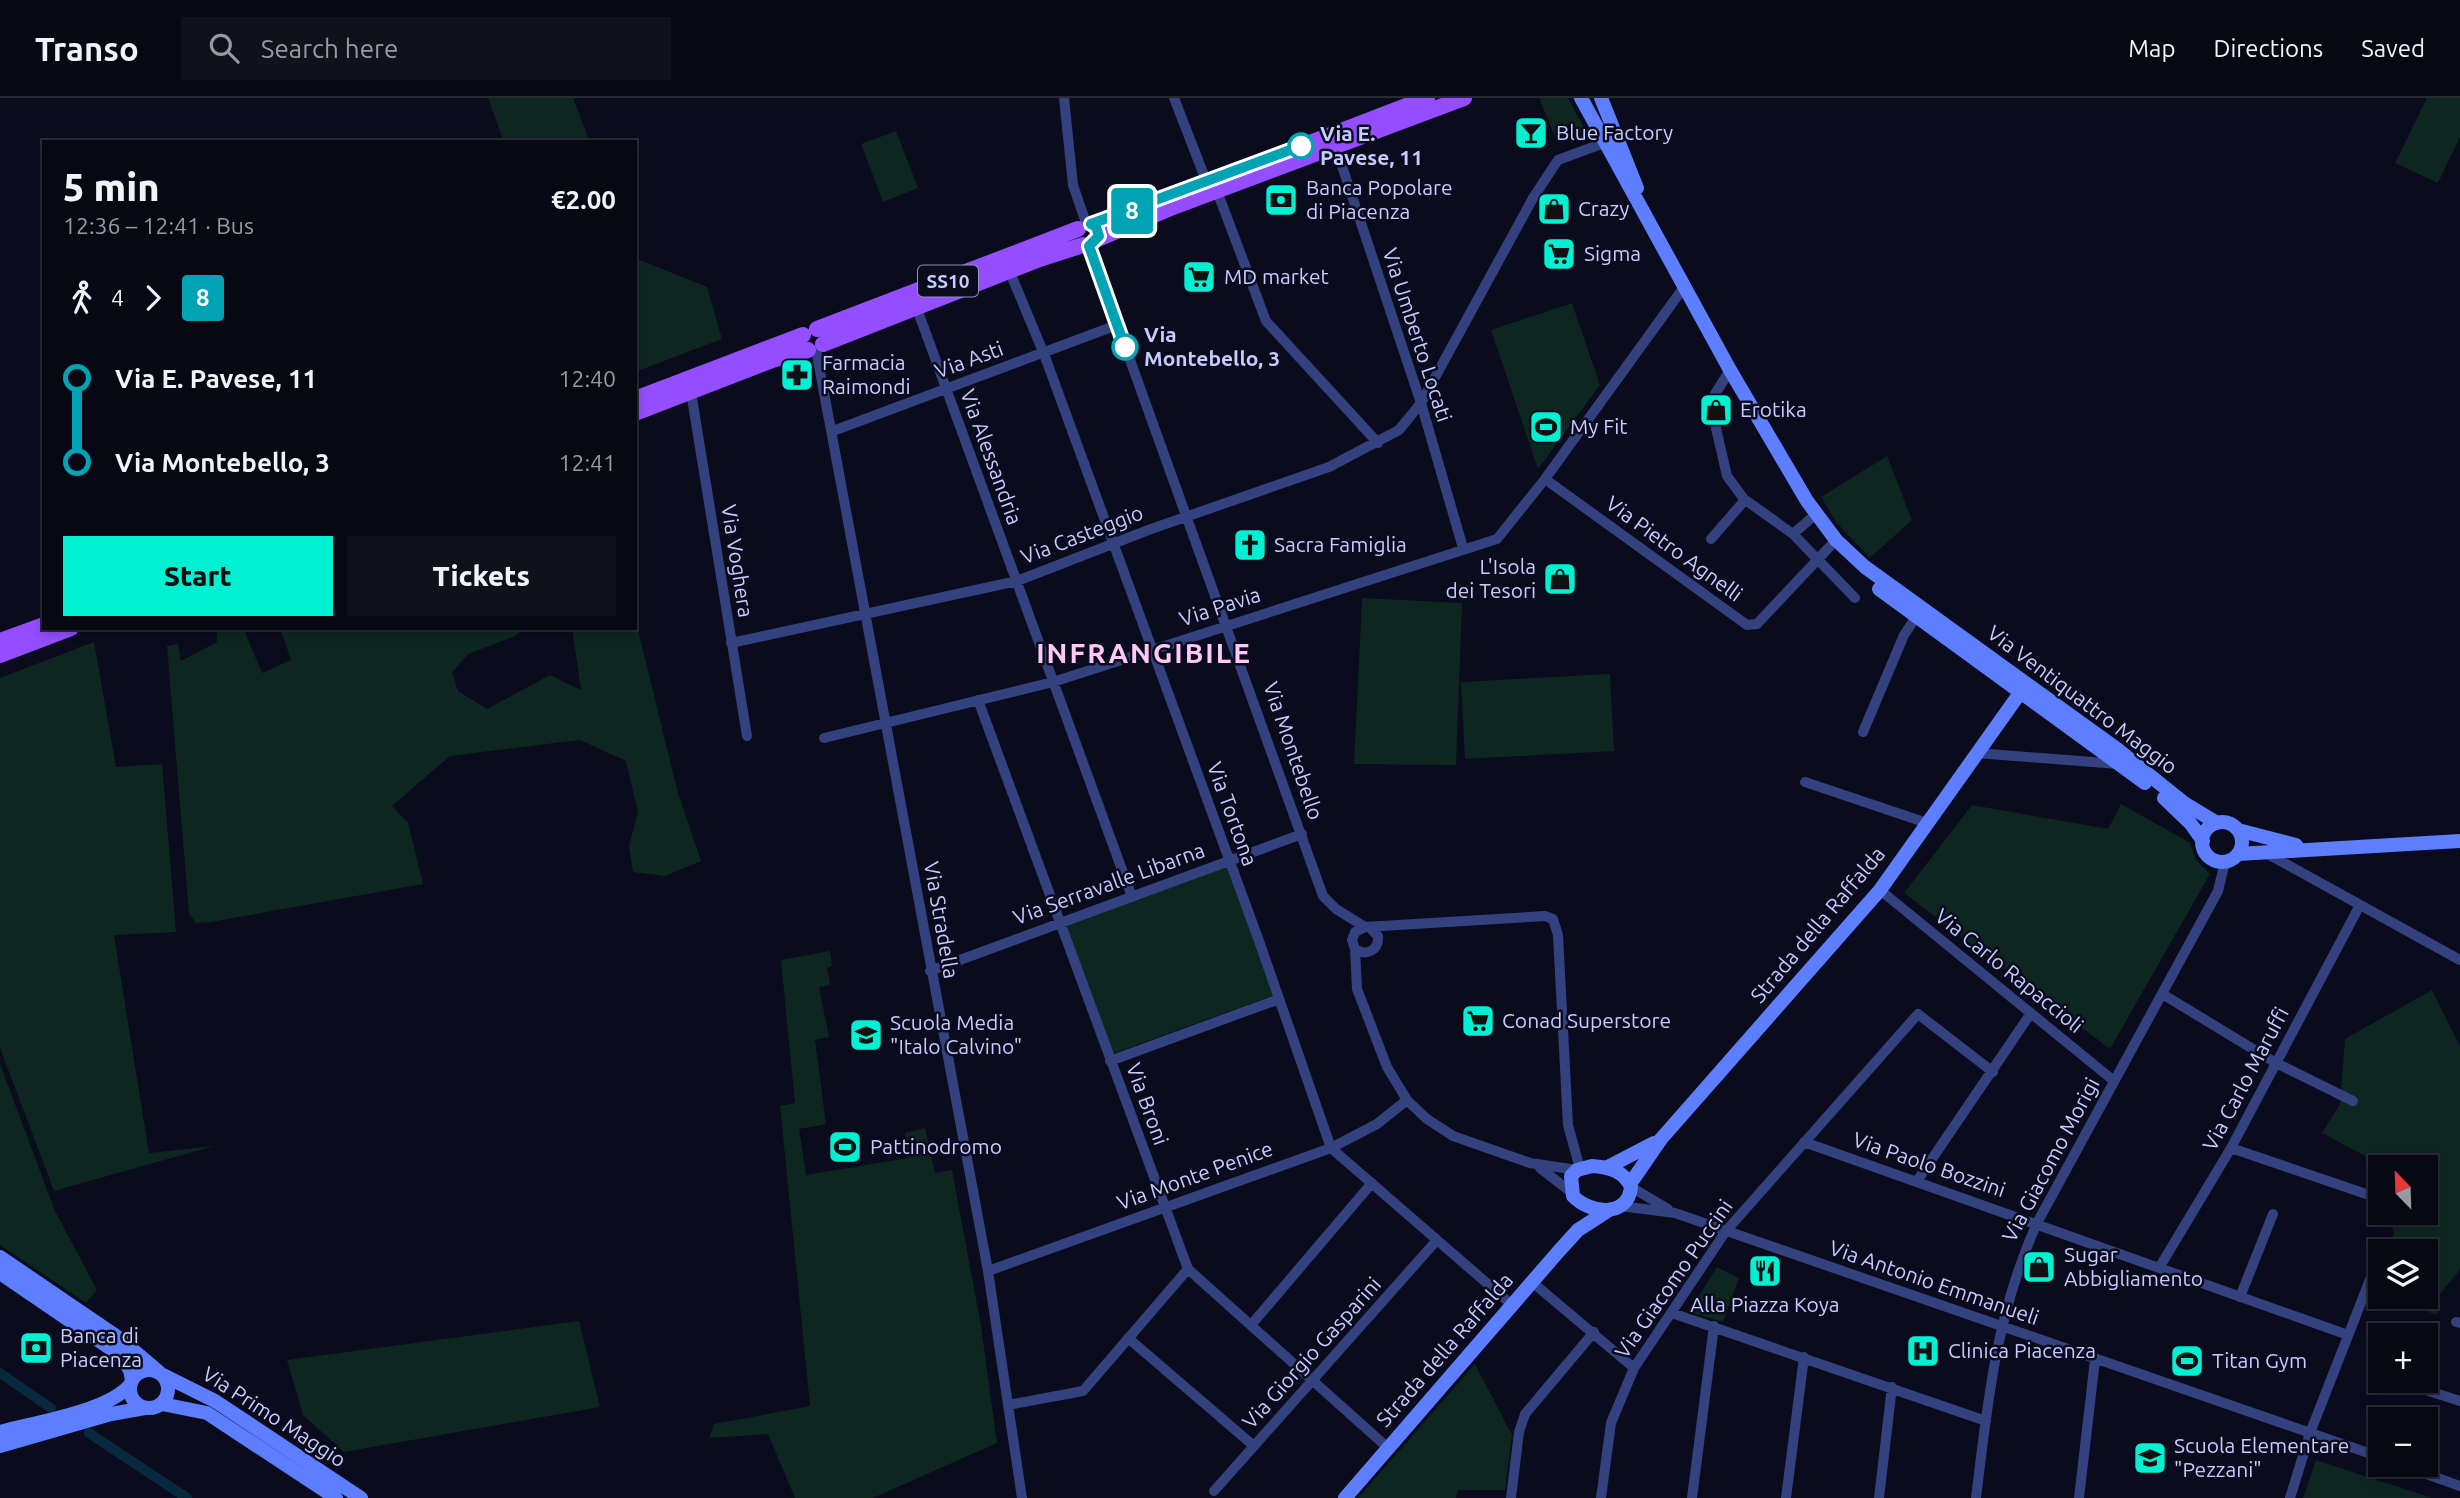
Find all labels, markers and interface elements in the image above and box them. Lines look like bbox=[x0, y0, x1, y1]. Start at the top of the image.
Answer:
search box bbox=[181, 17, 671, 80]
icon: search bbox=[205, 29, 243, 67]
text: Transo bbox=[35, 30, 139, 67]
text: Search here bbox=[261, 34, 398, 63]
text: Map bbox=[2128, 35, 2175, 62]
text: Directions bbox=[2213, 35, 2323, 62]
text: Saved bbox=[2361, 35, 2425, 62]
bar icon: Blue Factory bbox=[1512, 114, 1550, 152]
place label: Blue Factory bbox=[1556, 120, 1673, 144]
place label: Via E. Pavese, 11 bbox=[1320, 121, 1423, 169]
marker: Via E. Pavese, 11 bbox=[1288, 133, 1314, 159]
text: 5 min bbox=[63, 166, 160, 208]
place label: Banca Popolare di Piacenza bbox=[1306, 175, 1452, 223]
bank icon: Banca Popolare di Piacenza bbox=[1262, 181, 1300, 219]
text: €2.00 bbox=[551, 185, 616, 214]
line badge: 8 bbox=[1109, 188, 1155, 234]
shop icon: Crazy bbox=[1535, 190, 1573, 228]
place label: Crazy bbox=[1578, 196, 1629, 220]
text: 8 bbox=[1125, 197, 1139, 224]
text: 12:36 – 12:41 · Bus bbox=[63, 213, 254, 238]
supermarket icon: Sigma bbox=[1540, 235, 1578, 273]
place label: Sigma bbox=[1584, 241, 1641, 265]
street label: Via Umberto Locati bbox=[1379, 245, 1457, 425]
supermarket icon: MD market bbox=[1180, 258, 1218, 296]
place label: MD market bbox=[1224, 264, 1329, 288]
road number: SS10 bbox=[918, 266, 978, 296]
icon: walk bbox=[63, 279, 101, 317]
icon: forward bbox=[134, 279, 172, 317]
text: 8 bbox=[196, 284, 210, 311]
text: 4 bbox=[111, 285, 124, 310]
place label: Via Montebello, 3 bbox=[1144, 322, 1280, 370]
marker: Via Montebello, 3 bbox=[1112, 334, 1138, 360]
street label: Via Asti bbox=[931, 336, 1006, 382]
place label: Farmacia Raimondi bbox=[822, 350, 911, 398]
pharmacy icon: Farmacia Raimondi bbox=[778, 356, 816, 394]
text: Via E. Pavese, 11 bbox=[115, 364, 317, 393]
text: 12:40 bbox=[558, 366, 616, 391]
street label: Via Alessandria bbox=[956, 386, 1028, 528]
shop icon: Erotika bbox=[1697, 391, 1735, 429]
place label: Erotika bbox=[1740, 397, 1807, 421]
sports icon: My Fit bbox=[1527, 408, 1565, 446]
place label: My Fit bbox=[1570, 414, 1628, 438]
text: Via Montebello, 3 bbox=[115, 448, 330, 477]
text: 12:41 bbox=[558, 450, 616, 475]
street label: Via Pietro Agnelli bbox=[1602, 491, 1747, 606]
street label: Via Casteggio bbox=[1017, 500, 1146, 568]
street label: Via Voghera bbox=[717, 503, 759, 619]
church icon: Sacra Famiglia bbox=[1231, 526, 1269, 564]
place label: Sacra Famiglia bbox=[1274, 532, 1407, 556]
button: Start bbox=[63, 536, 333, 616]
button: Tickets bbox=[347, 536, 616, 616]
place label: L'Isola dei Tesori bbox=[1445, 554, 1536, 602]
shop icon: L'Isola dei Tesori bbox=[1541, 560, 1579, 598]
street label: Via Pavia bbox=[1176, 582, 1263, 630]
street label: Via Ventiquattro Maggio bbox=[1983, 620, 2182, 778]
district label: INFRANGIBILE bbox=[1036, 637, 1252, 668]
street label: Via Montebello bbox=[1259, 679, 1329, 823]
street label: Via Tortona bbox=[1203, 758, 1263, 869]
street label: Via Serravalle Libarna bbox=[1010, 837, 1208, 929]
street label: Strada della Raffalda bbox=[1745, 842, 1889, 1007]
street label: Via Stradella bbox=[920, 859, 964, 980]
street label: Via Carlo Rapaccioli bbox=[1931, 903, 2088, 1037]
supermarket icon: Conad Superstore bbox=[1459, 1002, 1497, 1040]
street label: Via Carlo Maruffi bbox=[2197, 1003, 2293, 1154]
place label: Conad Superstore bbox=[1502, 1008, 1671, 1032]
place label: Scuola Media "Italo Calvino" bbox=[890, 1010, 1022, 1058]
school or university icon: Scuola Media "Italo Calvino" bbox=[847, 1016, 885, 1054]
street label: Via Broni bbox=[1122, 1059, 1174, 1148]
street label: Via Giacomo Morigi bbox=[1997, 1073, 2104, 1246]
street label: Via Paolo Bozzini bbox=[1850, 1127, 2009, 1201]
sports icon: Pattinodromo bbox=[826, 1128, 864, 1166]
place label: Pattinodromo bbox=[870, 1134, 1002, 1158]
street label: Via Monte Penice bbox=[1114, 1136, 1276, 1214]
north arrow bbox=[2368, 1155, 2438, 1225]
map controls bbox=[2368, 1155, 2438, 1477]
street label: Via Giacomo Puccini bbox=[1609, 1195, 1737, 1362]
street label: Via Antonio Emmanueli bbox=[1826, 1235, 2042, 1329]
button: layers bbox=[2368, 1239, 2438, 1309]
place label: Sugar Abbigliamento bbox=[2064, 1242, 2203, 1290]
shop icon: Sugar Abbigliamento bbox=[2020, 1248, 2058, 1286]
restaurant icon: Alla Piazza Koya bbox=[1746, 1252, 1784, 1290]
street label: Strada della Raffalda bbox=[1371, 1268, 1517, 1431]
street label: Via Giorgio Gasparini bbox=[1237, 1272, 1386, 1433]
place label: Alla Piazza Koya bbox=[1690, 1292, 1840, 1316]
place label: Banca di Piacenza bbox=[60, 1323, 142, 1371]
button: + bbox=[2368, 1323, 2438, 1393]
bank icon: Banca di Piacenza bbox=[17, 1329, 55, 1367]
hospital icon: Clinica Piacenza bbox=[1904, 1332, 1942, 1370]
place label: Clinica Piacenza bbox=[1948, 1338, 2096, 1362]
sports icon: Titan Gym bbox=[2168, 1342, 2206, 1380]
place label: Titan Gym bbox=[2212, 1348, 2307, 1372]
street label: Via Primo Maggio bbox=[198, 1361, 351, 1471]
button: − bbox=[2368, 1407, 2438, 1477]
place label: Scuola Elementare "Pezzani" bbox=[2174, 1433, 2349, 1481]
school or university icon: Scuola Elementare "Pezzani" bbox=[2131, 1439, 2169, 1477]

